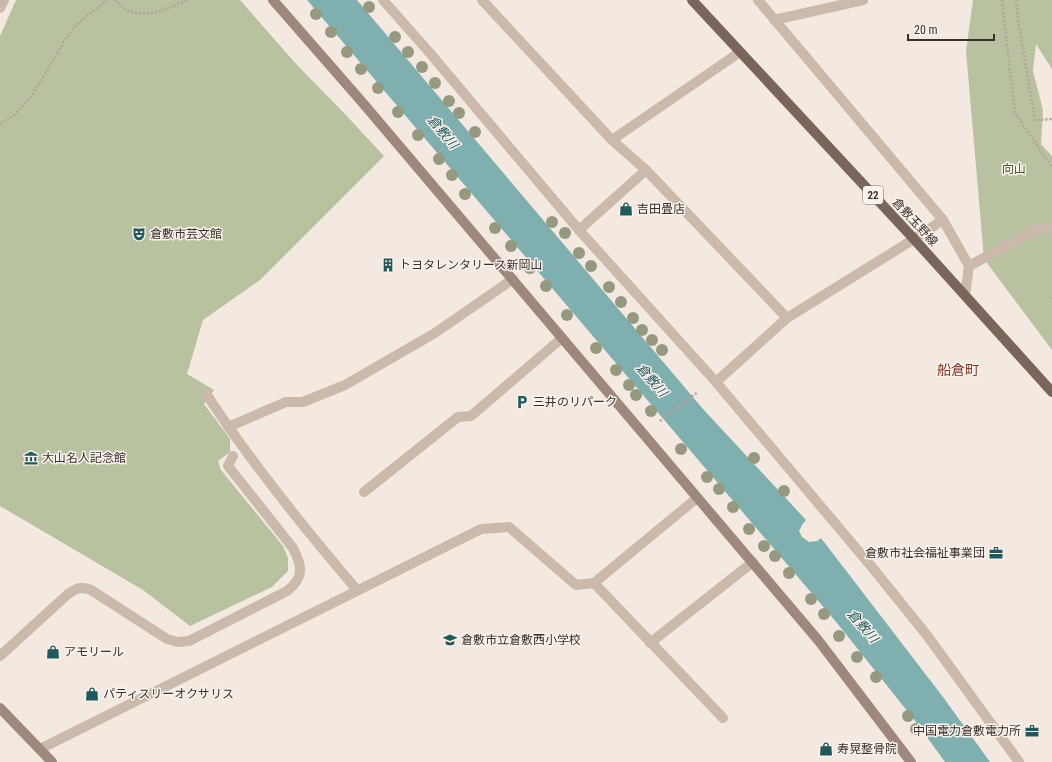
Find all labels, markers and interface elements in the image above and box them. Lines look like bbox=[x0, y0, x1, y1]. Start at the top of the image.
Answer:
scale bar bbox=[908, 16, 994, 42]
text: 20 m bbox=[914, 23, 938, 37]
water label: 倉敷川 bbox=[425, 112, 463, 153]
park label: 向山 bbox=[1002, 162, 1026, 176]
road number: 22 bbox=[863, 186, 883, 204]
street label: 倉敷玉野線 bbox=[889, 195, 941, 249]
shop icon: 吉田畳店 bbox=[618, 201, 634, 217]
place label: 吉田畳店 bbox=[637, 202, 685, 216]
theatre icon: 倉敷市芸文館 bbox=[131, 226, 147, 242]
place label: 倉敷市芸文館 bbox=[150, 227, 222, 241]
building icon: トヨタレンタリース新岡山 bbox=[380, 257, 396, 273]
place label: トヨタレンタリース新岡山 bbox=[399, 258, 542, 272]
water label: 倉敷川 bbox=[634, 360, 672, 401]
district label: 船倉町 bbox=[937, 362, 979, 378]
parking icon: 三井のリパーク bbox=[514, 394, 530, 410]
place label: 三井のリパーク bbox=[533, 395, 617, 409]
museum icon: 大山名人記念館 bbox=[23, 450, 39, 466]
place label: 大山名人記念館 bbox=[42, 451, 126, 465]
office icon: 倉敷市社会福祉事業団 bbox=[988, 545, 1004, 561]
place label: 倉敷市社会福祉事業団 bbox=[865, 546, 985, 560]
water label: 倉敷川 bbox=[845, 606, 883, 647]
school or university icon: 倉敷市立倉敷西小学校 bbox=[442, 632, 458, 648]
place label: 倉敷市立倉敷西小学校 bbox=[461, 633, 581, 647]
shop icon: アモリール bbox=[45, 644, 61, 660]
place label: アモリール bbox=[64, 645, 124, 659]
shop icon: パティスリーオクサリス bbox=[84, 686, 100, 702]
place label: パティスリーオクサリス bbox=[103, 687, 234, 701]
office icon: 中国電力倉敷電力所 bbox=[1024, 723, 1040, 739]
place label: 中国電力倉敷電力所 bbox=[913, 724, 1021, 738]
shop icon: 寿晃整骨院 bbox=[818, 741, 834, 757]
place label: 寿晃整骨院 bbox=[837, 742, 897, 756]

